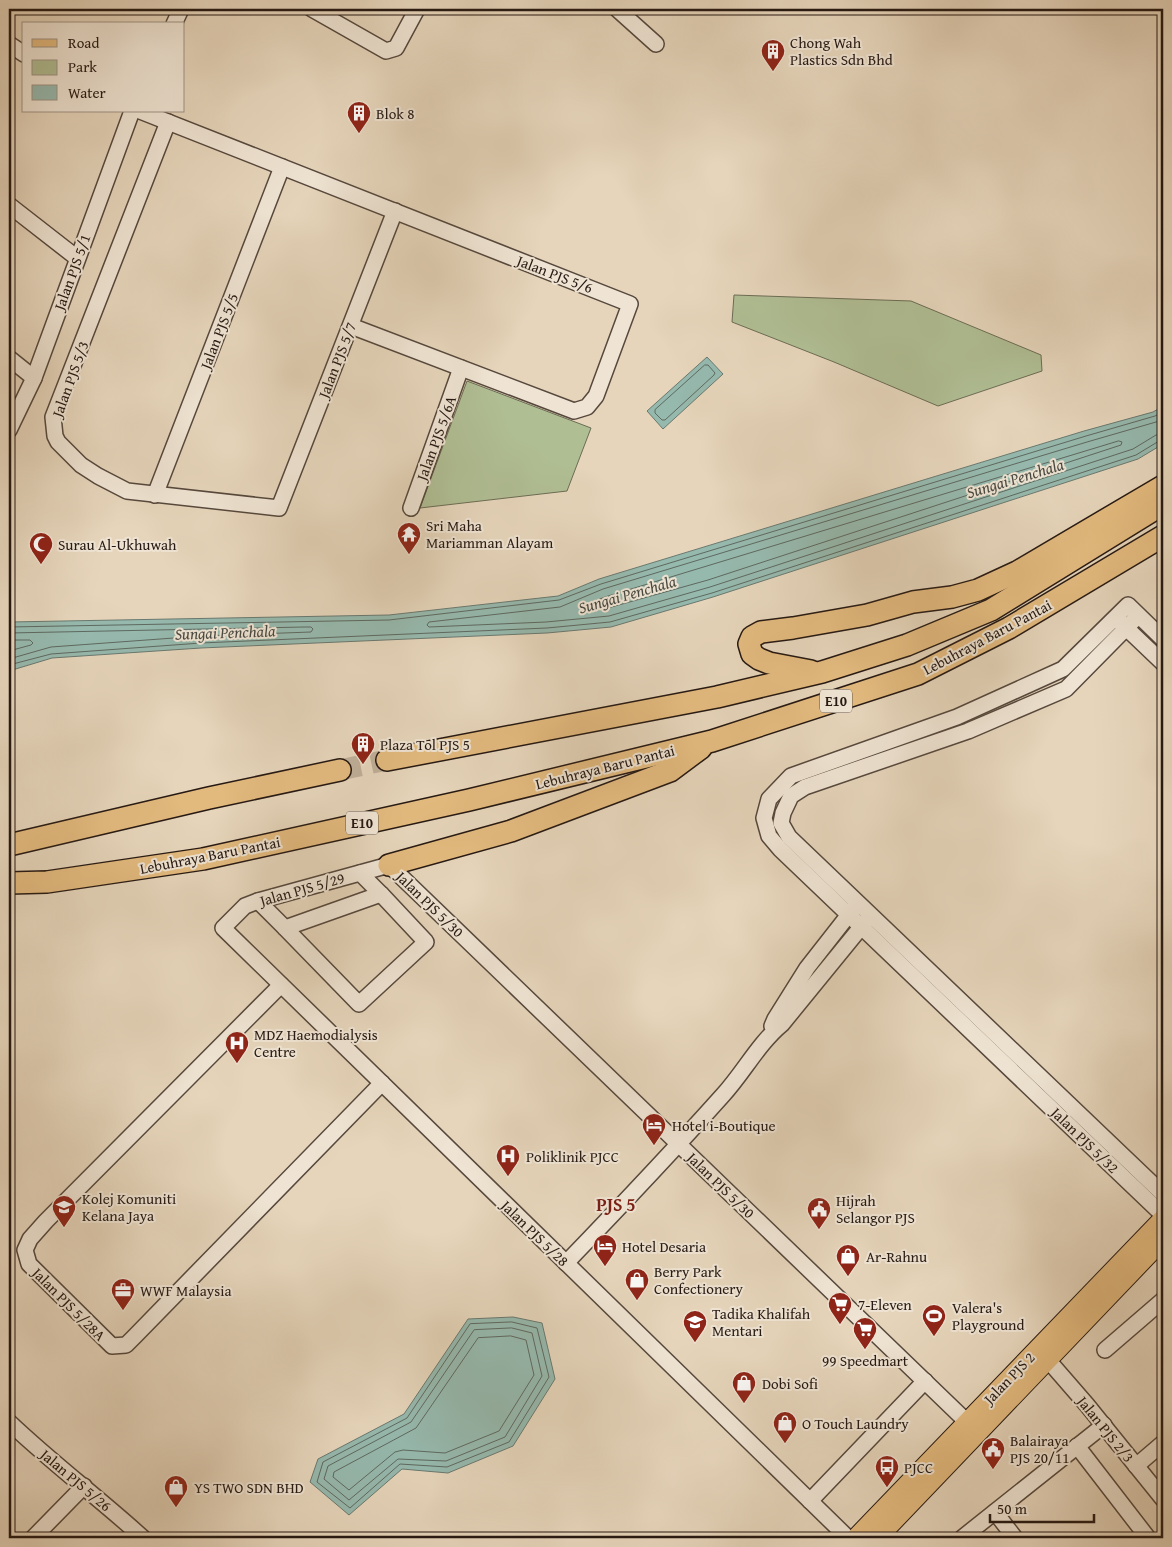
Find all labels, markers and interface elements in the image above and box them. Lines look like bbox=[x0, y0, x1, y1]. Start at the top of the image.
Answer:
legend bbox=[22, 22, 185, 112]
text: Road bbox=[68, 32, 99, 53]
place label: Chong Wah Plastics Sdn Bhd bbox=[790, 32, 893, 70]
building icon: Chong Wah Plastics Sdn Bhd bbox=[760, 38, 786, 72]
text: Park bbox=[68, 56, 97, 77]
text: Water bbox=[68, 82, 106, 103]
building icon: Blok 8 bbox=[346, 100, 372, 134]
place label: Blok 8 bbox=[376, 103, 415, 124]
street label: Jalan PJS 5/1 bbox=[48, 231, 96, 315]
street label: Jalan PJS 5/6 bbox=[512, 249, 596, 298]
street label: Jalan PJS 5/5 bbox=[194, 290, 243, 374]
street label: Jalan PJS 5/7 bbox=[312, 319, 361, 403]
street label: Jalan PJS 5/3 bbox=[46, 338, 94, 422]
street label: Jalan PJS 5/6A bbox=[410, 393, 461, 485]
water label: Sungai Penchala bbox=[963, 452, 1067, 504]
place label: Sri Maha Mariamman Alayam bbox=[426, 515, 554, 553]
temple icon: Sri Maha Mariamman Alayam bbox=[396, 521, 422, 555]
mosque icon: Surau Al-Ukhuwah bbox=[28, 531, 54, 565]
place label: Surau Al-Ukhuwah bbox=[58, 534, 177, 555]
water label: Sungai Penchala bbox=[575, 568, 679, 619]
street label: Lebuhraya Baru Pantai bbox=[919, 594, 1055, 680]
water label: Sungai Penchala bbox=[174, 618, 276, 646]
road number: E10 bbox=[820, 689, 852, 712]
building icon: Plaza Tol PJS 5 bbox=[350, 731, 376, 765]
place label: Plaza Tol PJS 5 bbox=[380, 734, 470, 755]
street label: Lebuhraya Baru Pantai bbox=[533, 740, 677, 794]
road number: E10 bbox=[346, 811, 378, 834]
street label: Lebuhraya Baru Pantai bbox=[138, 831, 282, 879]
street label: Jalan PJS 5/30 bbox=[390, 865, 469, 942]
street label: Jalan PJS 5/29 bbox=[255, 867, 347, 912]
place label: MDZ Haemodialysis Centre bbox=[254, 1024, 378, 1062]
hospital icon: MDZ Haemodialysis Centre bbox=[224, 1030, 250, 1064]
street label: Jalan PJS 5/32 bbox=[1045, 1101, 1124, 1178]
hotel icon: Hotel i-Boutique bbox=[641, 1112, 667, 1146]
place label: Hotel i-Boutique bbox=[672, 1115, 776, 1136]
hospital icon: Poliklinik PJCC bbox=[495, 1143, 521, 1177]
place label: Poliklinik PJCC bbox=[526, 1146, 619, 1167]
street label: Jalan PJS 5/30 bbox=[681, 1146, 760, 1223]
place label: Kolej Komuniti Kelana Jaya bbox=[82, 1188, 176, 1226]
place label: Hijrah Selangor PJS bbox=[836, 1190, 915, 1228]
district label: PJS 5 bbox=[596, 1191, 636, 1218]
school or university icon: Kolej Komuniti Kelana Jaya bbox=[51, 1194, 77, 1228]
street label: Jalan PJS 5/28 bbox=[495, 1194, 574, 1271]
public building icon: Hijrah Selangor PJS bbox=[806, 1196, 832, 1230]
hotel icon: Hotel Desaria bbox=[592, 1233, 618, 1267]
place label: Hotel Desaria bbox=[622, 1236, 706, 1257]
shop icon: Ar-Rahnu bbox=[835, 1243, 861, 1277]
place label: Ar-Rahnu bbox=[866, 1246, 928, 1267]
street label: Jalan PJS 5/28A bbox=[26, 1261, 110, 1345]
place label: Berry Park Confectionery bbox=[654, 1261, 744, 1299]
shop icon: Berry Park Confectionery bbox=[624, 1267, 650, 1301]
office icon: WWF Malaysia bbox=[110, 1277, 136, 1311]
place label: WWF Malaysia bbox=[140, 1280, 232, 1301]
supermarket icon: 7-Eleven bbox=[827, 1291, 853, 1325]
place label: 7-Eleven bbox=[858, 1294, 912, 1315]
place label: Valera's Playground bbox=[952, 1297, 1024, 1335]
place label: Tadika Khalifah Mentari bbox=[712, 1303, 811, 1341]
sports icon: Valera's Playground bbox=[921, 1303, 947, 1337]
school or university icon: Tadika Khalifah Mentari bbox=[682, 1309, 708, 1343]
supermarket icon: 99 Speedmart bbox=[852, 1316, 878, 1350]
street label: Jalan PJS 2 bbox=[977, 1347, 1039, 1410]
place label: 99 Speedmart bbox=[822, 1350, 909, 1371]
shop icon: Dobi Sofi bbox=[731, 1370, 757, 1404]
place label: Dobi Sofi bbox=[762, 1373, 818, 1394]
street label: Jalan PJS 2/3 bbox=[1071, 1390, 1139, 1467]
shop icon: O Touch Laundry bbox=[772, 1410, 798, 1444]
place label: O Touch Laundry bbox=[802, 1413, 909, 1434]
place label: Balairaya PJS 20/11 bbox=[1010, 1430, 1069, 1468]
public building icon: Balairaya PJS 20/11 bbox=[980, 1436, 1006, 1470]
street label: Jalan PJS 5/26 bbox=[34, 1443, 116, 1516]
bus stop icon: PJCC bbox=[874, 1454, 900, 1488]
place label: PJCC bbox=[904, 1457, 933, 1478]
shop icon: YS TWO SDN BHD bbox=[163, 1474, 189, 1508]
place label: YS TWO SDN BHD bbox=[194, 1477, 304, 1498]
scale bar bbox=[990, 1492, 1093, 1524]
text: 50 m bbox=[997, 1498, 1028, 1519]

